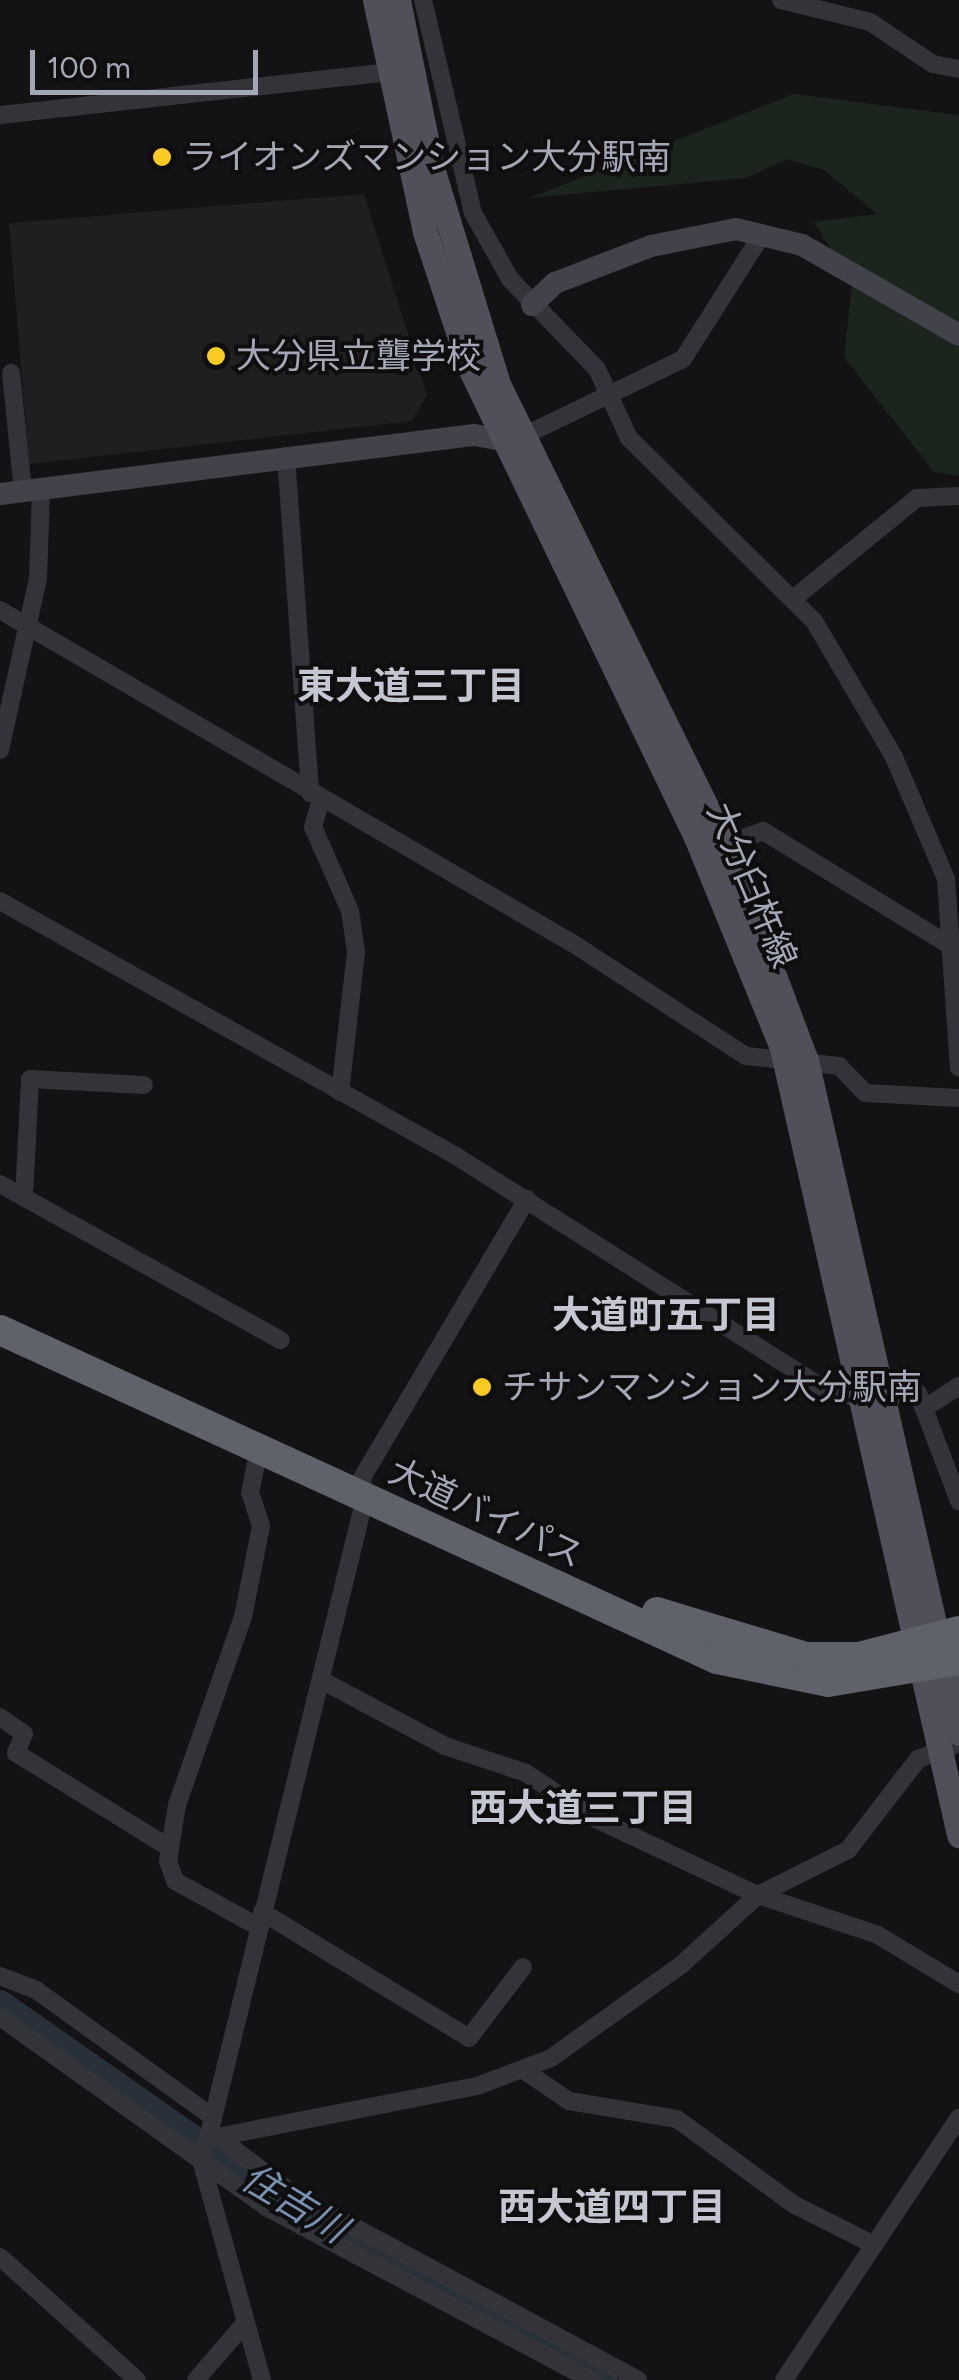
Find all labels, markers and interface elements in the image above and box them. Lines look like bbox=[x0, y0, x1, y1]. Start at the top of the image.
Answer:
scale bar bbox=[35, 30, 262, 92]
text: 100 m bbox=[47, 49, 131, 86]
place label: ライオンズマンション大分駅南 bbox=[182, 136, 672, 178]
marker: ライオンズマンション大分駅南 bbox=[151, 146, 173, 168]
place label: 大分県立聾学校 bbox=[236, 335, 481, 377]
marker: 大分県立聾学校 bbox=[205, 345, 227, 367]
district label: 東大道三丁目 bbox=[297, 664, 525, 710]
street label: 大分臼杵線 bbox=[698, 796, 806, 974]
district label: 大道町五丁目 bbox=[552, 1293, 780, 1339]
place label: チサンマンション大分駅南 bbox=[502, 1366, 922, 1408]
marker: チサンマンション大分駅南 bbox=[471, 1376, 493, 1398]
street label: 大道バイパス bbox=[382, 1450, 590, 1576]
district label: 西大道三丁目 bbox=[469, 1786, 697, 1832]
water label: 住吉川 bbox=[233, 2155, 355, 2253]
district label: 西大道四丁目 bbox=[498, 2185, 726, 2231]

